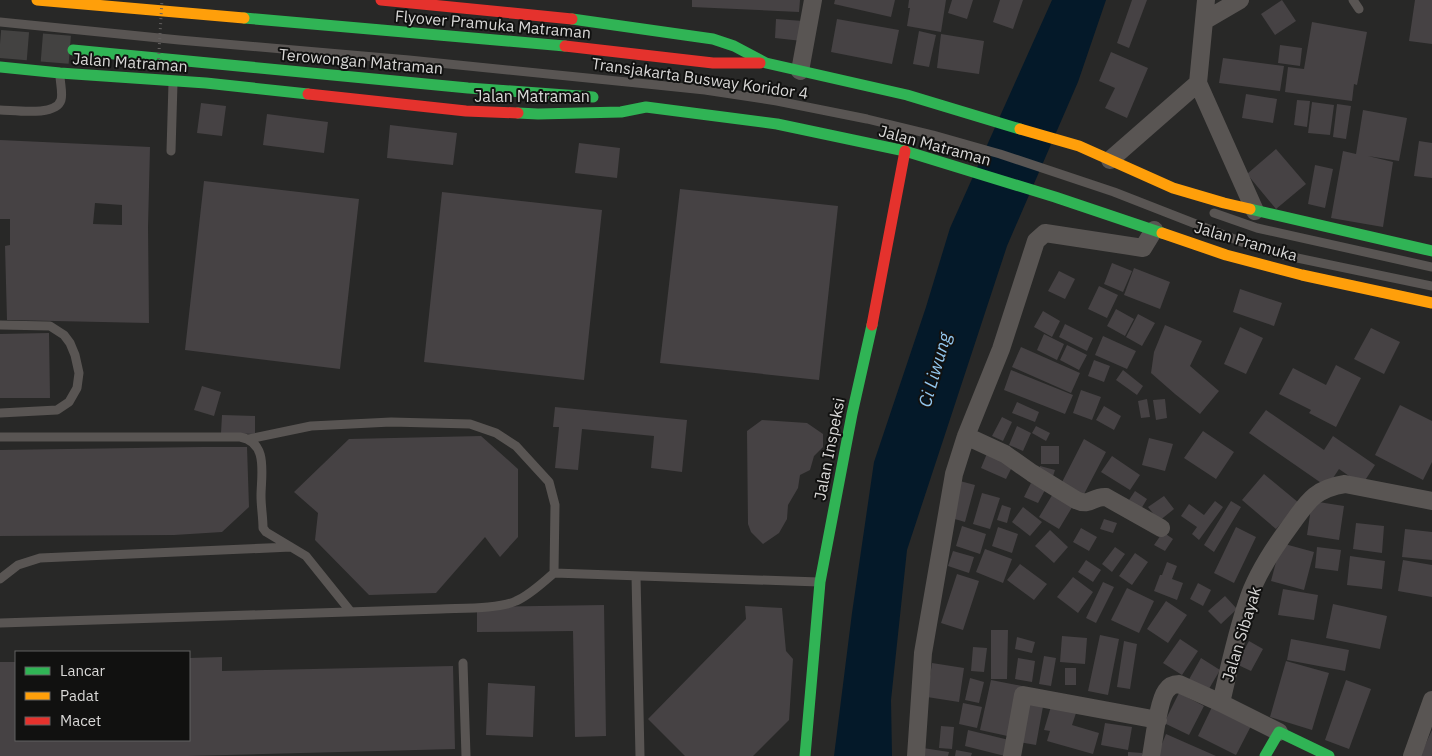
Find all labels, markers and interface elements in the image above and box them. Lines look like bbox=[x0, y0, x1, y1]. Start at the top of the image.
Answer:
street label: Flyover Pramuka Matraman bbox=[394, 5, 592, 43]
street label: Terowongan Matraman bbox=[278, 44, 444, 78]
street label: Jalan Matraman bbox=[72, 48, 188, 76]
street label: Transjakarta Busway Koridor 4 bbox=[590, 53, 810, 103]
street label: Jalan Matraman bbox=[474, 86, 590, 106]
street label: Jalan Matraman bbox=[877, 120, 993, 170]
street label: Jalan Pramuka bbox=[1192, 217, 1300, 265]
water label: Ci Liwung bbox=[913, 329, 956, 410]
street label: Jalan Inspeksi bbox=[809, 396, 849, 502]
street label: Jalan Sibayak bbox=[1217, 584, 1265, 684]
legend bbox=[15, 651, 190, 741]
text: Lancar bbox=[60, 661, 106, 680]
text: Padat bbox=[60, 686, 99, 705]
text: Macet bbox=[60, 711, 101, 730]

